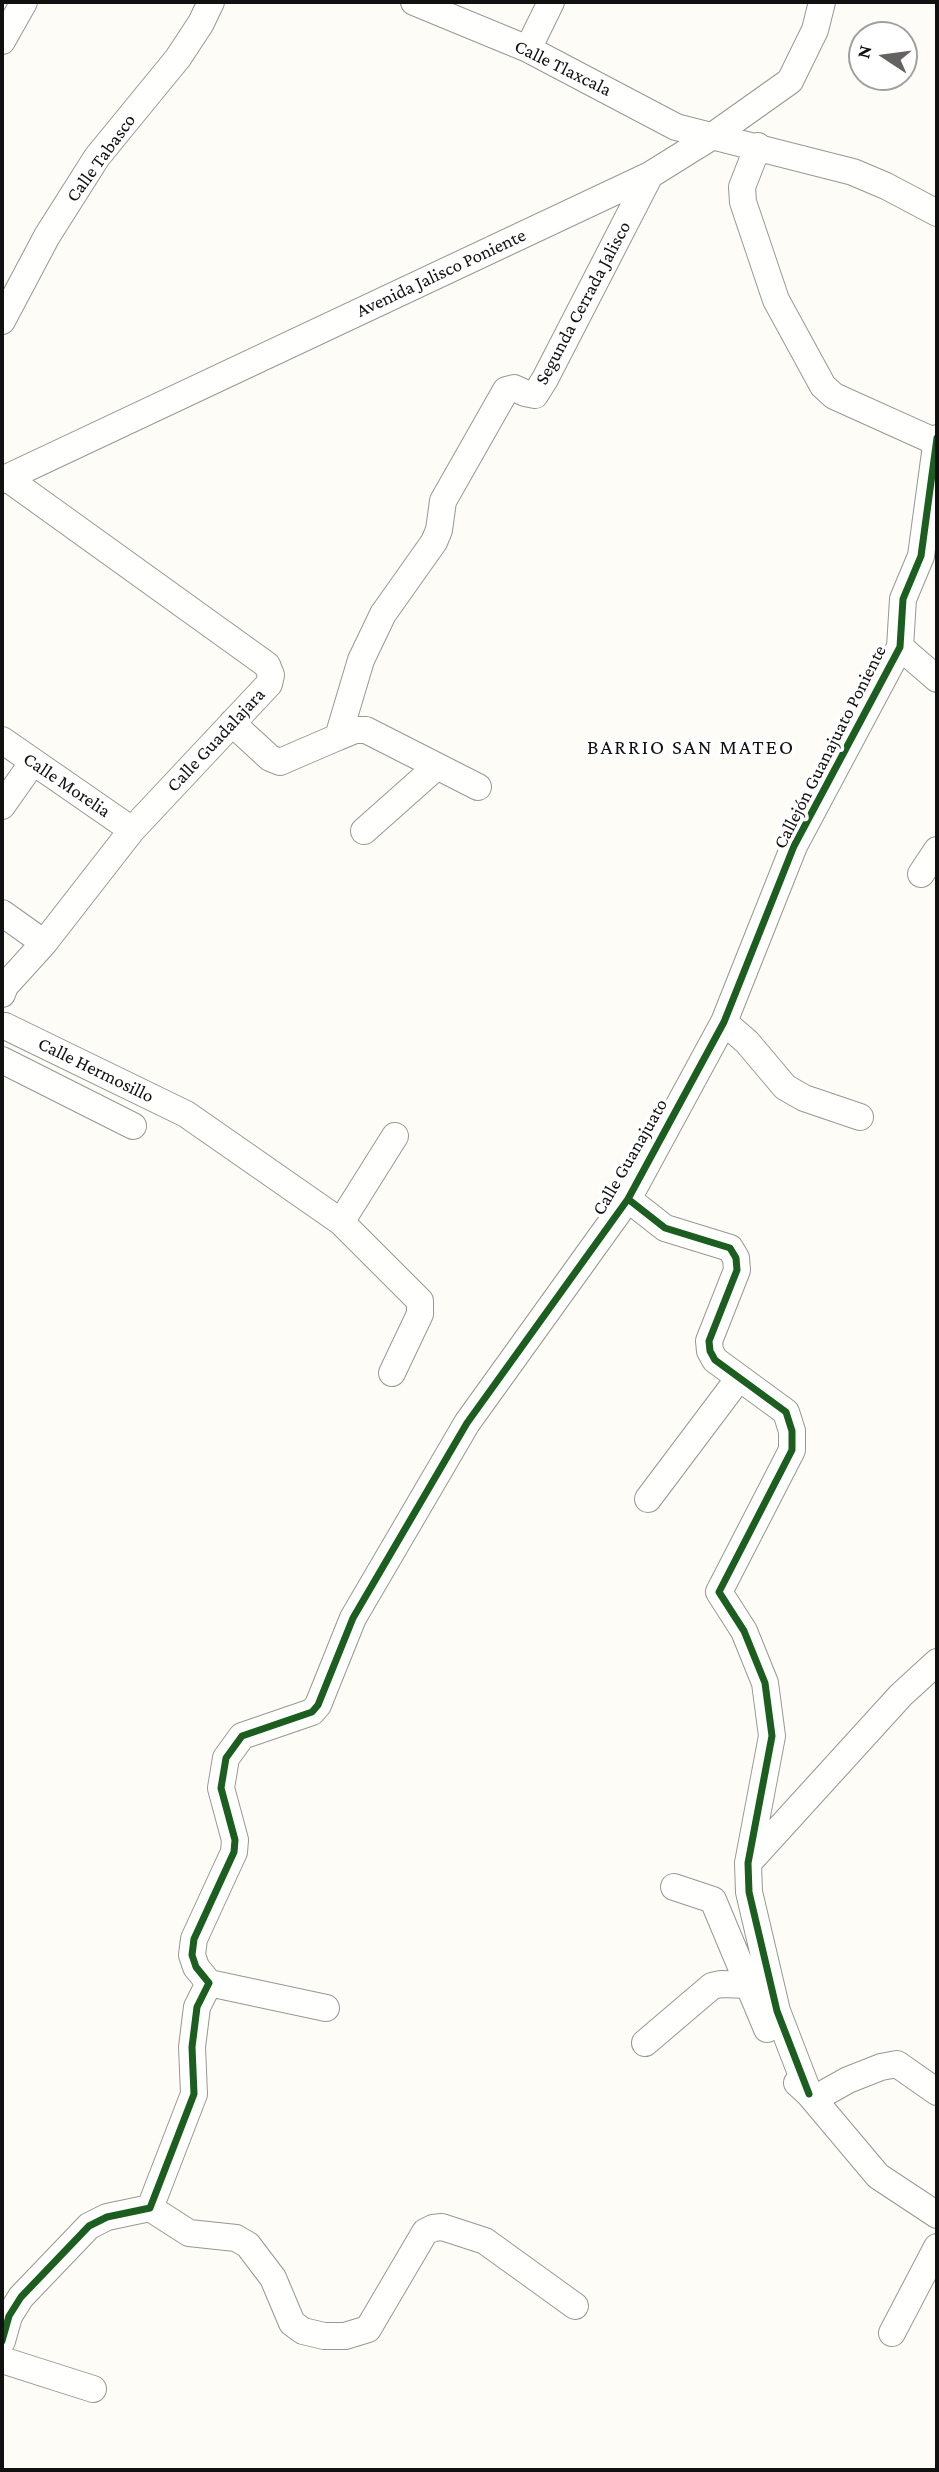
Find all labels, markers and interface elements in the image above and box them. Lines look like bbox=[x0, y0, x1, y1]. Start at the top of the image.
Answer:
north arrow bbox=[848, 21, 918, 91]
street label: Calle Tlaxcala bbox=[511, 35, 615, 101]
text: N bbox=[852, 43, 876, 60]
street label: Calle Tabasco bbox=[61, 109, 141, 207]
street label: Segunda Cerrada Jalisco bbox=[530, 217, 636, 389]
street label: Avenida Jalisco Poniente bbox=[353, 224, 529, 322]
street label: Callejón Guanajuato Poniente bbox=[769, 641, 891, 853]
street label: Calle Guadalajara bbox=[162, 683, 270, 797]
district label: BARRIO SAN MATEO bbox=[589, 735, 793, 761]
street label: Calle Morelia bbox=[19, 747, 115, 823]
street label: Calle Hermosillo bbox=[34, 1032, 158, 1108]
street label: Calle Guanajuato bbox=[587, 1095, 673, 1219]

